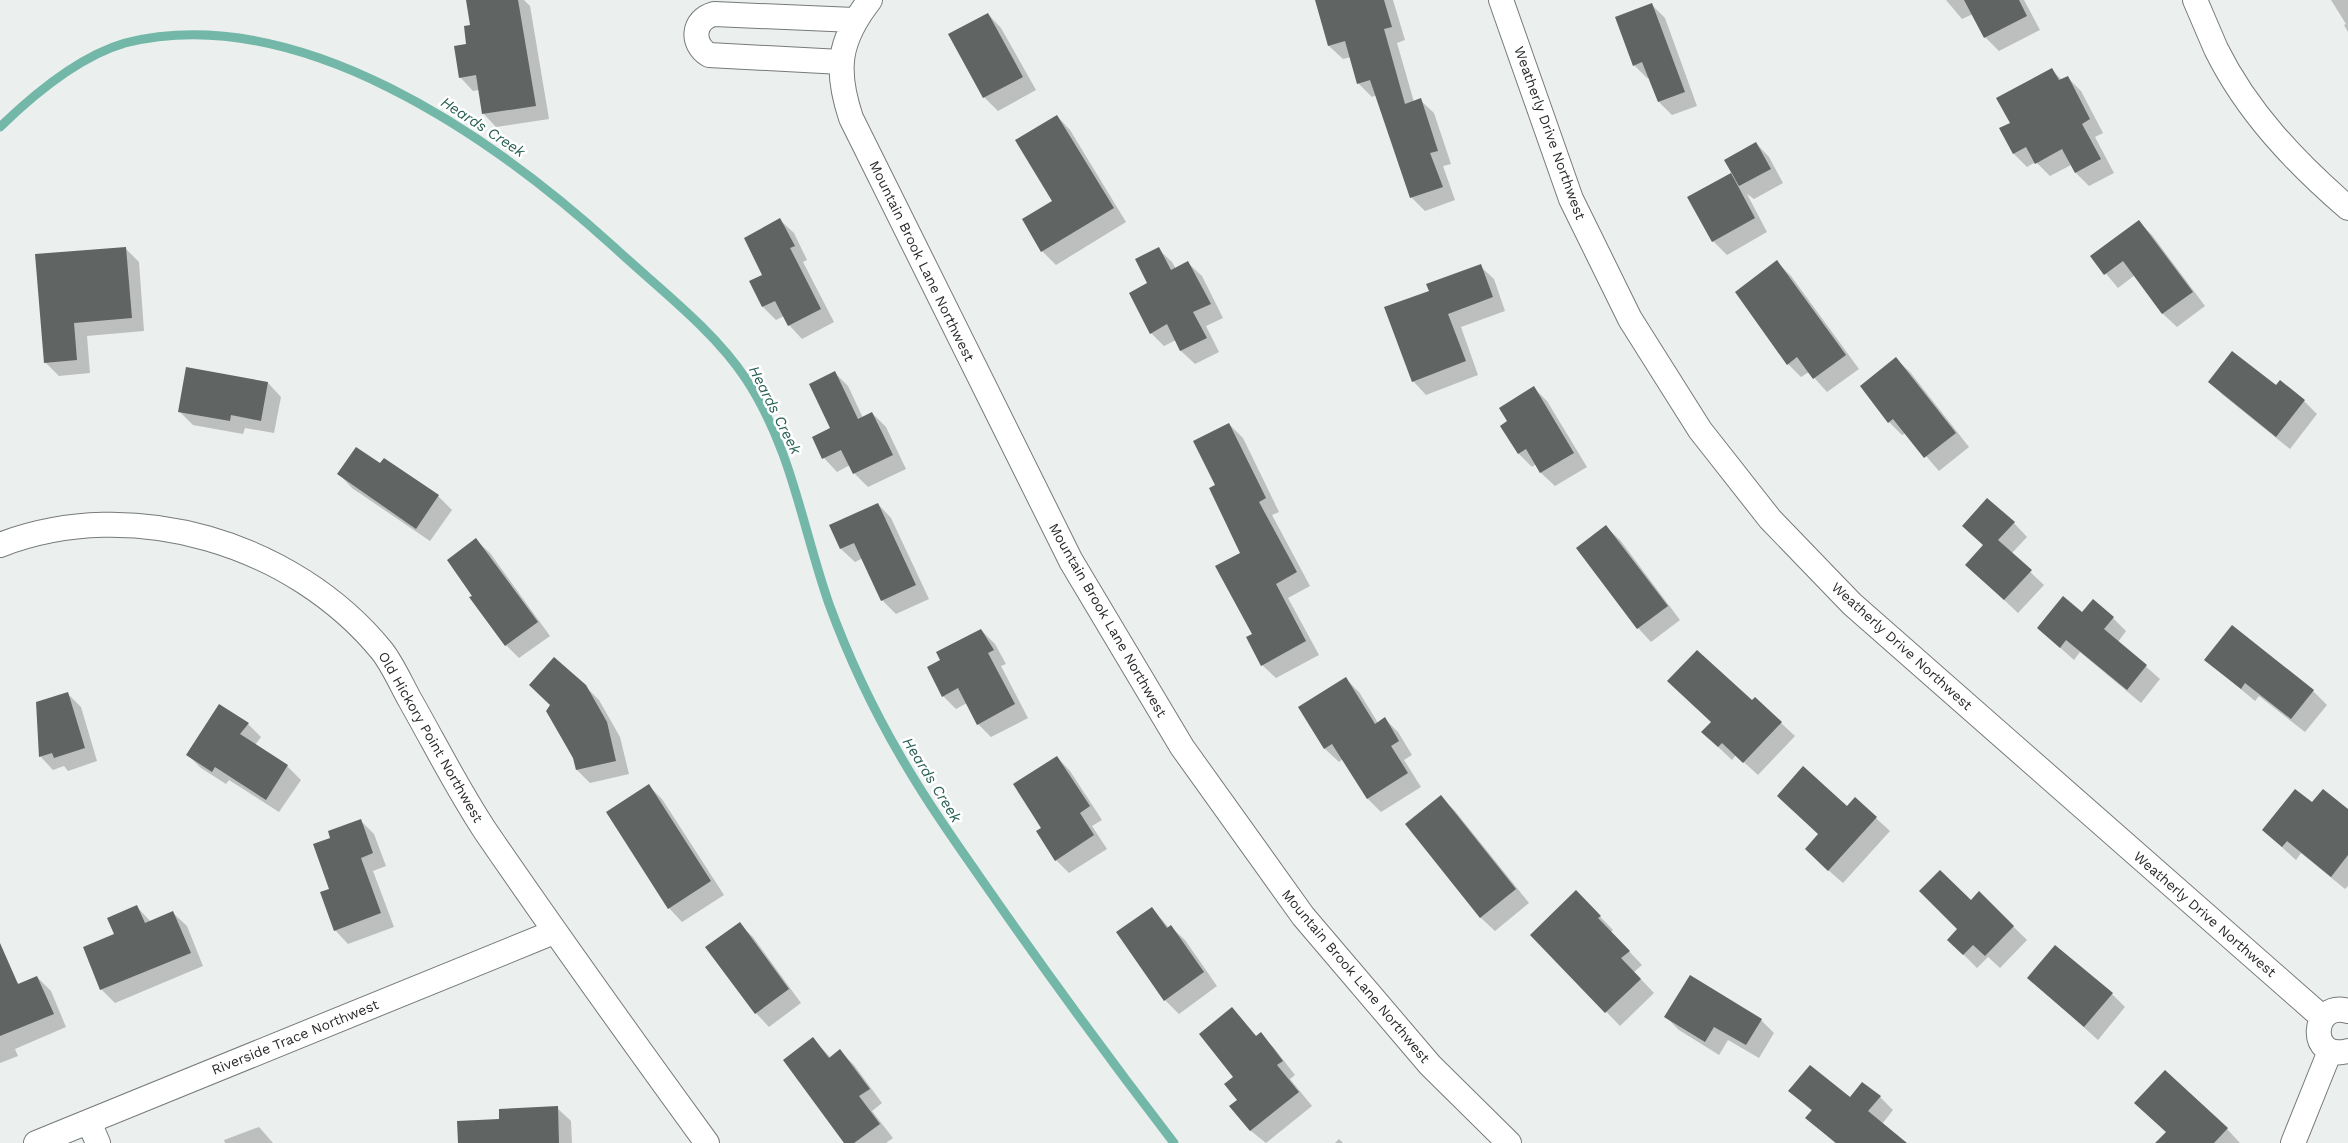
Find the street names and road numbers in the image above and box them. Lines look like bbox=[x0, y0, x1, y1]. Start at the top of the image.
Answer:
street label: Weatherly Drive Northwest bbox=[1511, 44, 1589, 222]
street label: Mountain Brook Lane Northwest bbox=[866, 158, 978, 364]
street label: Mountain Brook Lane Northwest bbox=[1046, 520, 1170, 720]
street label: Weatherly Drive Northwest bbox=[1829, 579, 1976, 713]
street label: Old Hickory Point Northwest bbox=[375, 649, 487, 825]
street label: Weatherly Drive Northwest bbox=[2131, 848, 2280, 980]
street label: Mountain Brook Lane Northwest bbox=[1279, 886, 1433, 1066]
street label: Riverside Trace Northwest bbox=[209, 996, 381, 1078]

